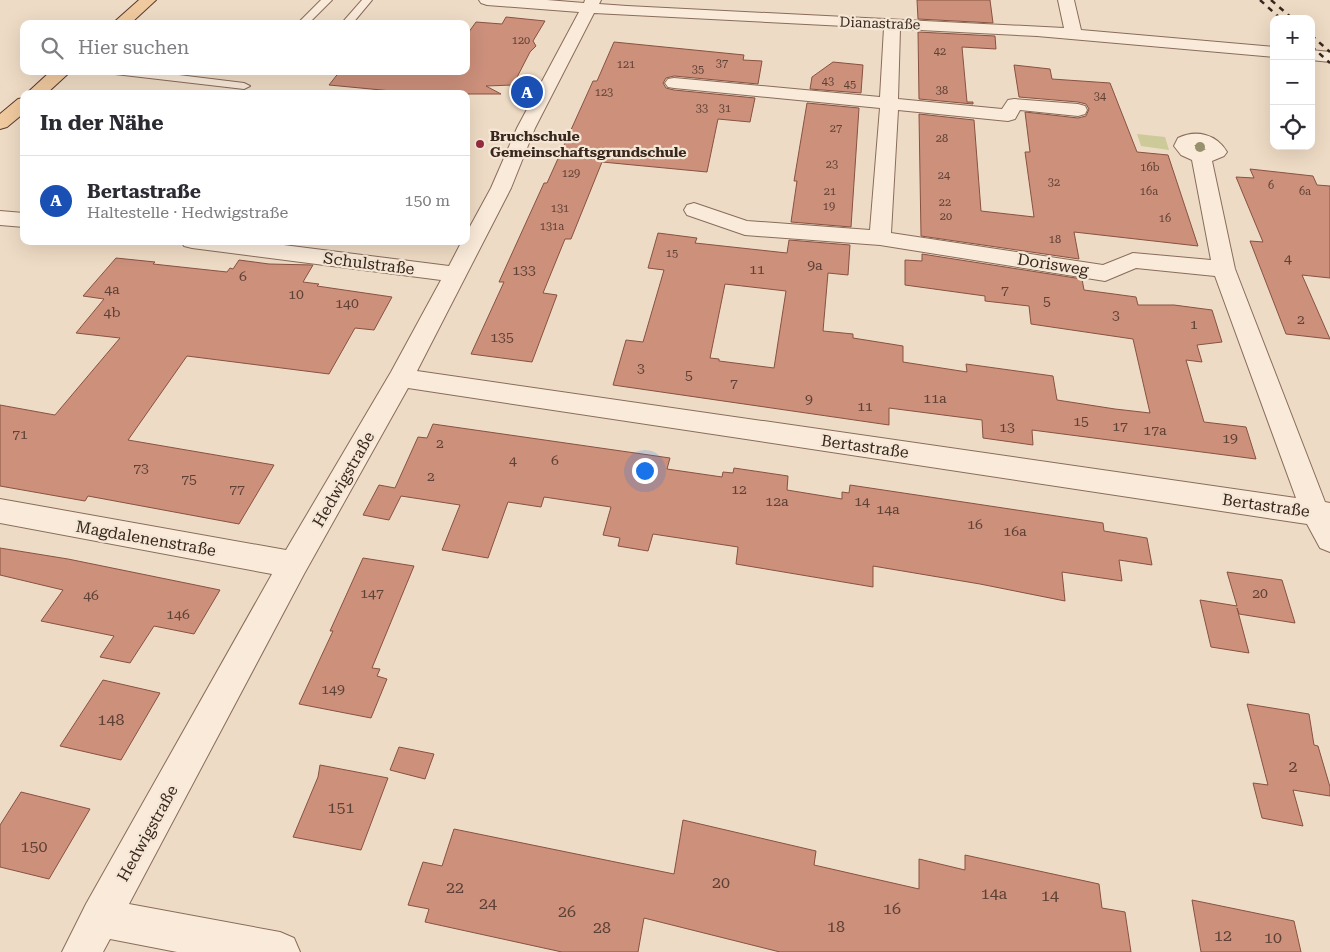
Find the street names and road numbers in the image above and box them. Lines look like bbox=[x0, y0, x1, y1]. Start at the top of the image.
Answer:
street label: Dianastraße bbox=[839, 14, 921, 32]
street label: Schulstraße bbox=[322, 248, 416, 279]
street label: Dorisweg bbox=[1016, 249, 1091, 280]
street label: Hedwigstraße bbox=[308, 428, 379, 530]
street label: Bertastraße bbox=[820, 431, 910, 462]
street label: Bertastraße bbox=[1221, 490, 1311, 521]
street label: Magdalenenstraße bbox=[74, 517, 218, 560]
street label: Hedwigstraße bbox=[113, 782, 182, 885]

